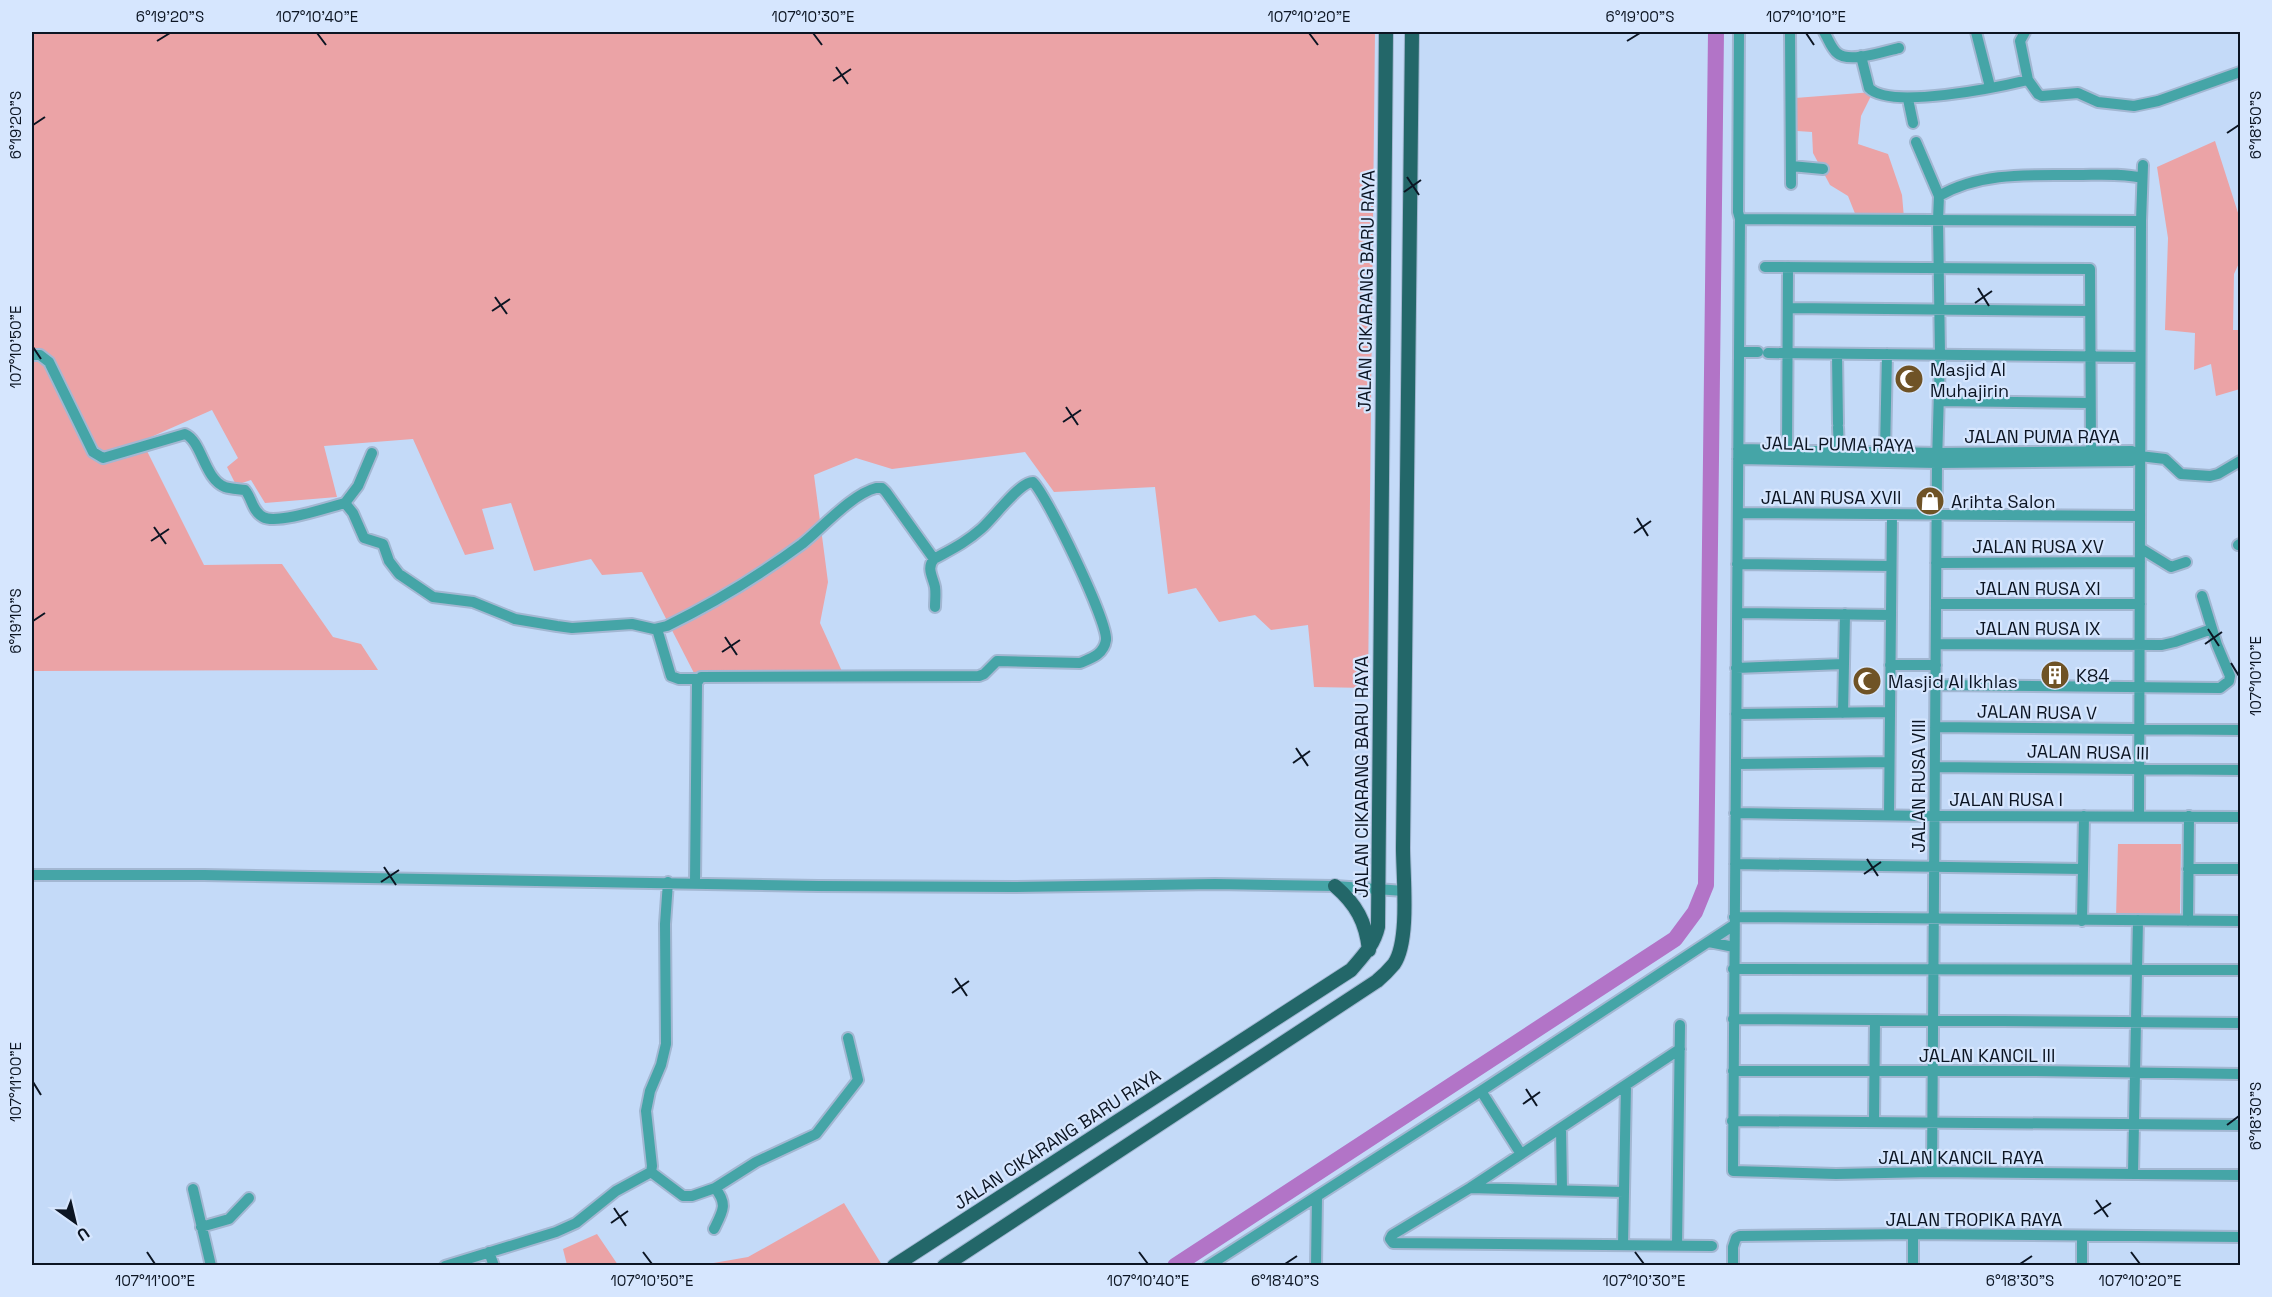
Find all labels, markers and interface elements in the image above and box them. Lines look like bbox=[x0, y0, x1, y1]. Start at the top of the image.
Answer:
text: 6°19'20"S bbox=[136, 7, 204, 26]
text: 107°10'40"E bbox=[276, 7, 358, 26]
text: 107°10'30"E bbox=[772, 7, 854, 26]
text: 107°10'20"E bbox=[1268, 7, 1350, 26]
text: 6°19'00"S bbox=[1606, 7, 1674, 26]
text: 107°10'10"E bbox=[1766, 7, 1846, 26]
text: 6°19'20"S bbox=[6, 91, 25, 159]
text: 6°18'50"S bbox=[2246, 91, 2265, 159]
street label: JALAN CIKARANG BARU RAYA bbox=[1352, 170, 1380, 412]
text: 107°10'50"E bbox=[6, 306, 25, 388]
place label: Masjid Al Muhajirin bbox=[1930, 358, 2009, 402]
mosque icon: Masjid Al Muhajirin bbox=[1893, 363, 1925, 395]
street label: JALAN PUMA RAYA bbox=[1964, 425, 2120, 448]
street label: JALAL PUMA RAYA bbox=[1761, 431, 1915, 457]
shop icon: Arihta Salon bbox=[1914, 485, 1946, 517]
street label: JALAN RUSA XVII bbox=[1761, 486, 1901, 509]
place label: Arihta Salon bbox=[1951, 490, 2055, 513]
street label: JALAN RUSA XV bbox=[1972, 535, 2104, 558]
street label: JALAN RUSA XI bbox=[1975, 577, 2101, 600]
text: 6°19'10"S bbox=[6, 588, 25, 654]
street label: JALAN RUSA IX bbox=[1975, 617, 2101, 640]
text: 107°10'10"E bbox=[2246, 636, 2265, 716]
street label: JALAN CIKARANG BARU RAYA bbox=[1350, 656, 1373, 898]
building icon: K84 bbox=[2039, 659, 2071, 691]
place label: K84 bbox=[2076, 664, 2109, 687]
mosque icon: Masjid Al Ikhlas bbox=[1851, 665, 1883, 697]
place label: Masjid Al Ikhlas bbox=[1888, 670, 2018, 693]
street label: JALAN RUSA V bbox=[1977, 699, 2097, 725]
street label: JALAN RUSA VIII bbox=[1907, 719, 1930, 853]
street label: JALAN RUSA III bbox=[2027, 739, 2149, 765]
street label: JALAN RUSA I bbox=[1949, 788, 2063, 811]
text: 107°11'00"E bbox=[6, 1042, 25, 1122]
street label: JALAN KANCIL III bbox=[1919, 1044, 2055, 1067]
street label: JALAN CIKARANG BARU RAYA bbox=[949, 1063, 1165, 1215]
text: 6°18'30"S bbox=[2246, 1082, 2265, 1150]
street label: JALAN KANCIL RAYA bbox=[1878, 1146, 2044, 1169]
north arrow bbox=[45, 1192, 105, 1252]
street label: JALAN TROPIKA RAYA bbox=[1886, 1208, 2062, 1231]
text: U bbox=[73, 1222, 93, 1246]
text: 107°11'00"E bbox=[115, 1271, 195, 1290]
text: 107°10'50"E bbox=[611, 1271, 693, 1290]
text: 107°10'40"E bbox=[1107, 1271, 1189, 1290]
text: 6°18'40"S bbox=[1251, 1271, 1319, 1290]
text: 107°10'30"E bbox=[1603, 1271, 1685, 1290]
text: 6°18'30"S bbox=[1986, 1271, 2054, 1290]
text: 107°10'20"E bbox=[2099, 1271, 2181, 1290]

